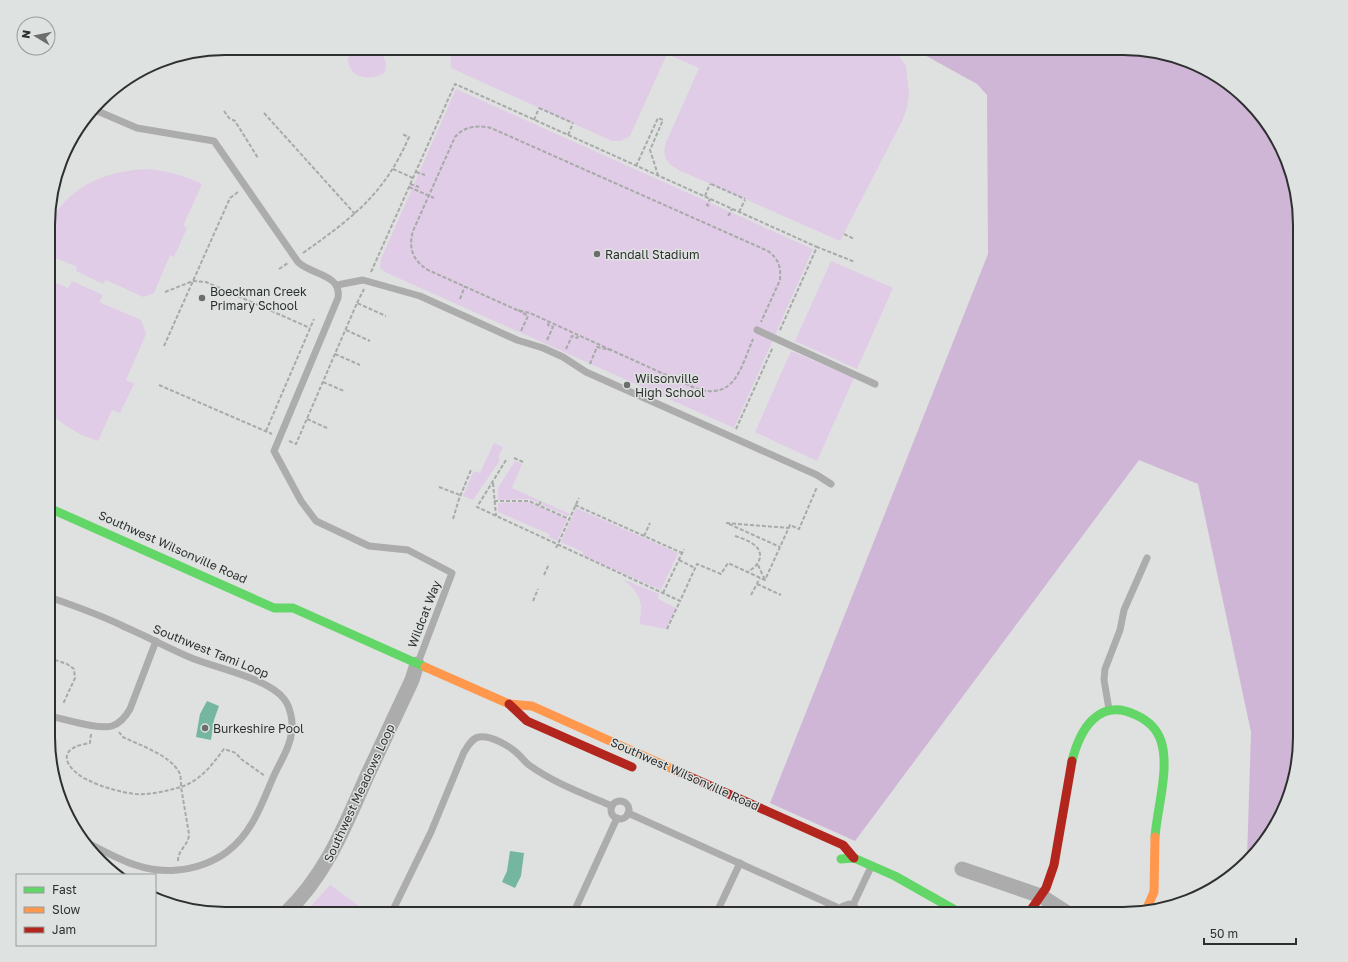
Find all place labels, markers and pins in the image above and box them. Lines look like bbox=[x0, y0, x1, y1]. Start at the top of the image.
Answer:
place label: Randall Stadium bbox=[605, 247, 700, 262]
marker: Randall Stadium bbox=[592, 249, 602, 259]
place label: Boeckman Creek Primary School bbox=[210, 284, 307, 313]
marker: Boeckman Creek Primary School bbox=[197, 293, 207, 303]
place label: Wilsonville High School bbox=[635, 371, 705, 400]
marker: Wilsonville High School bbox=[622, 380, 632, 390]
place label: Burkeshire Pool bbox=[213, 721, 304, 736]
marker: Burkeshire Pool bbox=[200, 723, 210, 733]

